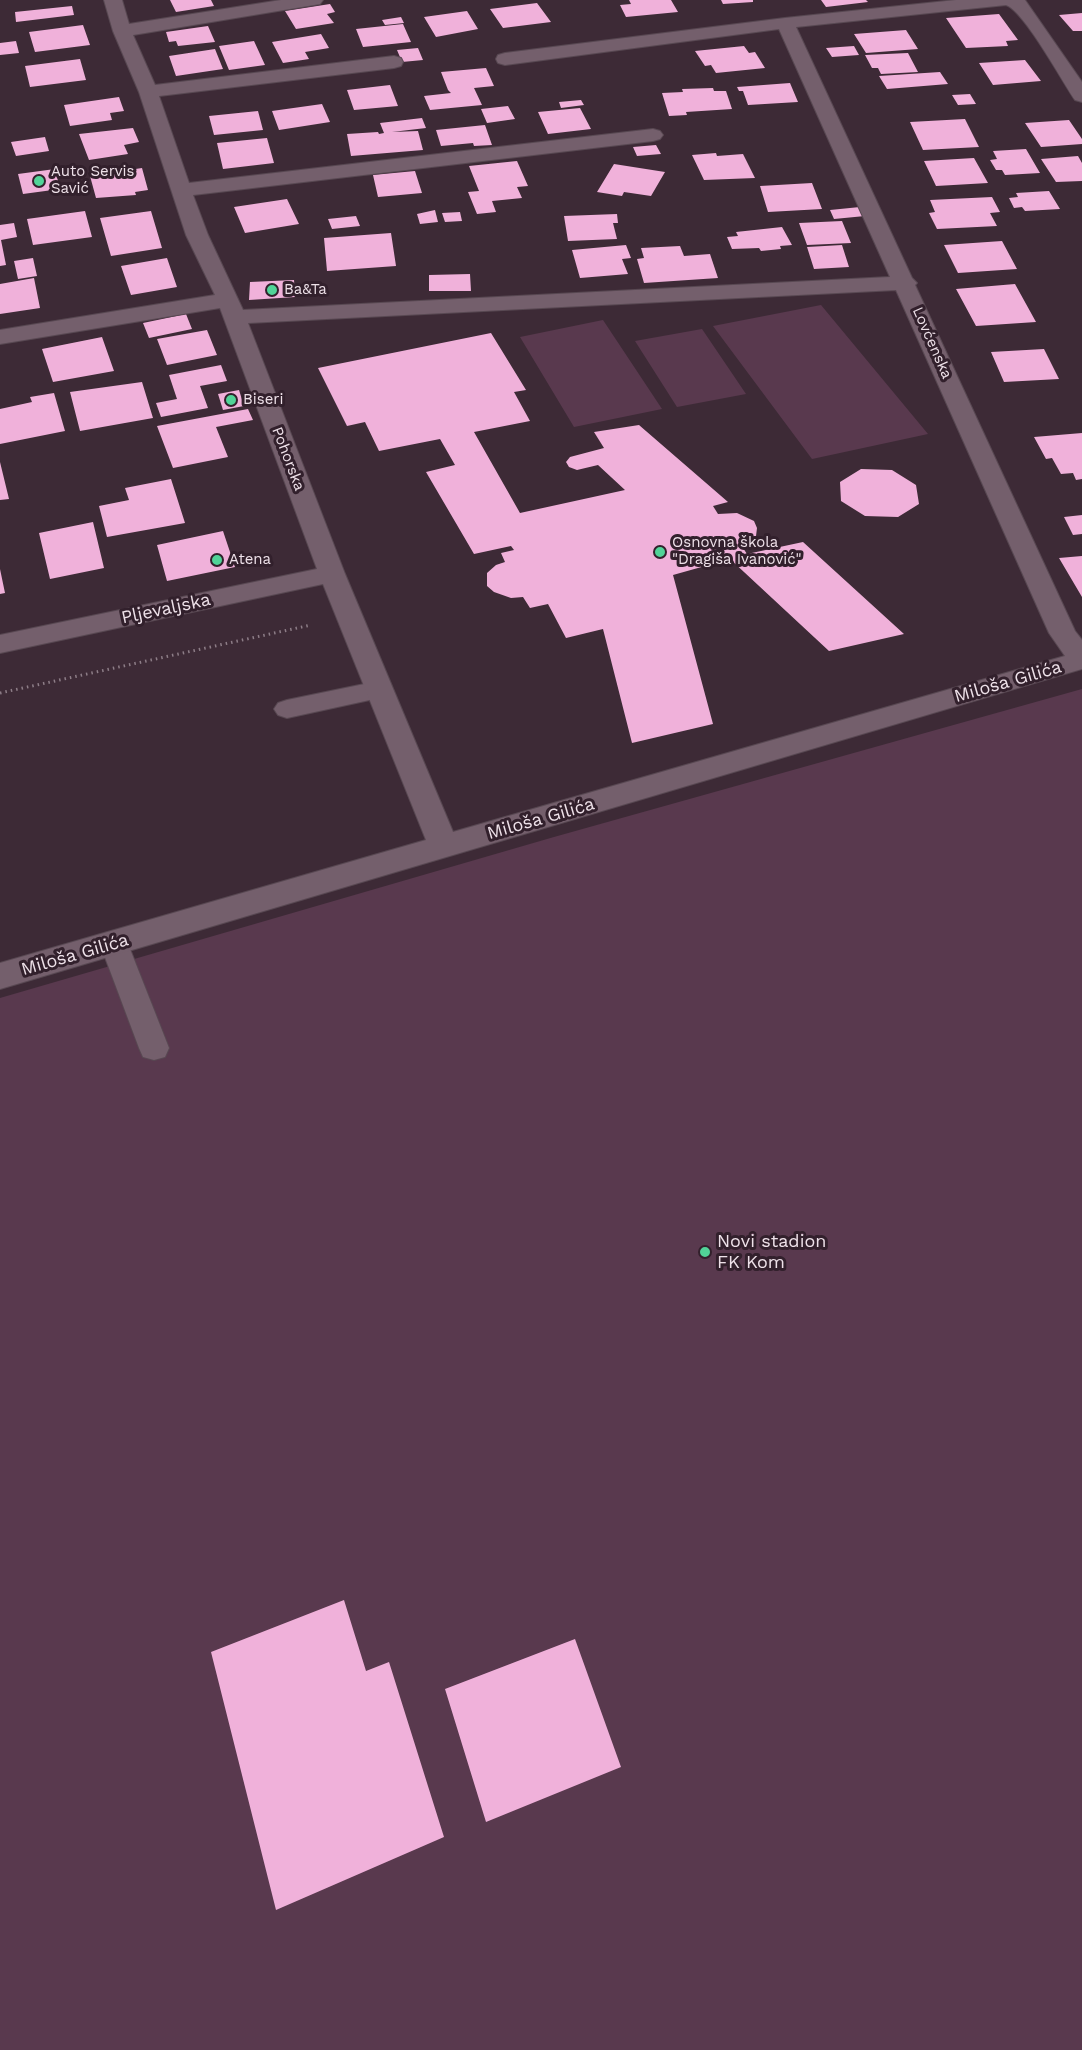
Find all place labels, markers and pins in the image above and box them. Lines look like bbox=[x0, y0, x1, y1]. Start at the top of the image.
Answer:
place label: Auto Servis Savić bbox=[51, 163, 135, 198]
marker: Auto Servis Savić bbox=[32, 174, 46, 188]
place label: Ba&Ta bbox=[284, 281, 327, 299]
marker: Ba&Ta bbox=[265, 283, 279, 297]
place label: Biseri bbox=[243, 391, 283, 409]
marker: Biseri bbox=[224, 393, 238, 407]
place label: Osnovna škola "Dragiša Ivanović" bbox=[672, 534, 802, 569]
marker: Osnovna škola "Dragiša Ivanović" bbox=[653, 545, 667, 559]
place label: Atena bbox=[229, 551, 271, 569]
marker: Atena bbox=[210, 553, 224, 567]
place label: Novi stadion FK Kom bbox=[717, 1231, 826, 1274]
marker: Novi stadion FK Kom bbox=[698, 1245, 712, 1259]

